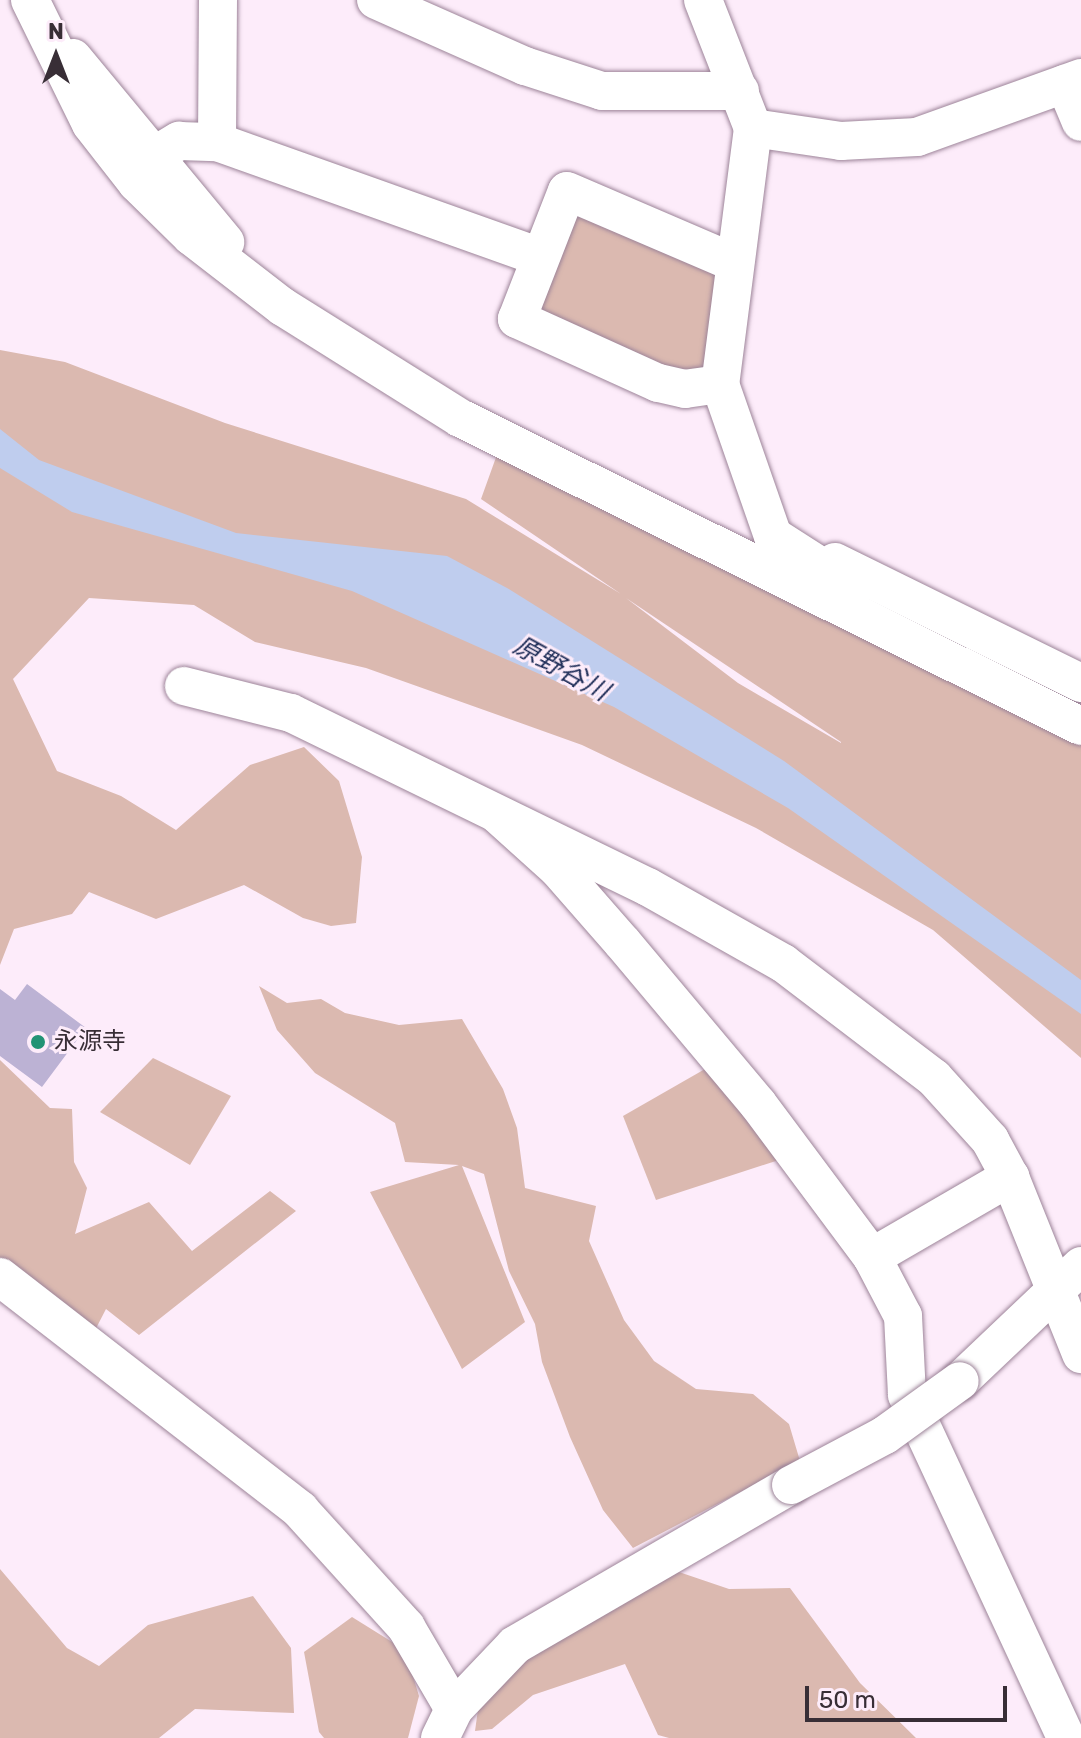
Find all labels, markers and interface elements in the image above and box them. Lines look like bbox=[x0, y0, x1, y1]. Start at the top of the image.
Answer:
north arrow bbox=[16, 16, 96, 96]
text: N bbox=[48, 18, 64, 45]
water label: 原野谷川 bbox=[508, 630, 614, 708]
place label: 永源寺 bbox=[54, 1028, 126, 1056]
marker: 永源寺 bbox=[29, 1033, 47, 1051]
scale bar bbox=[809, 1670, 1011, 1720]
text: 50 m bbox=[819, 1686, 876, 1714]

